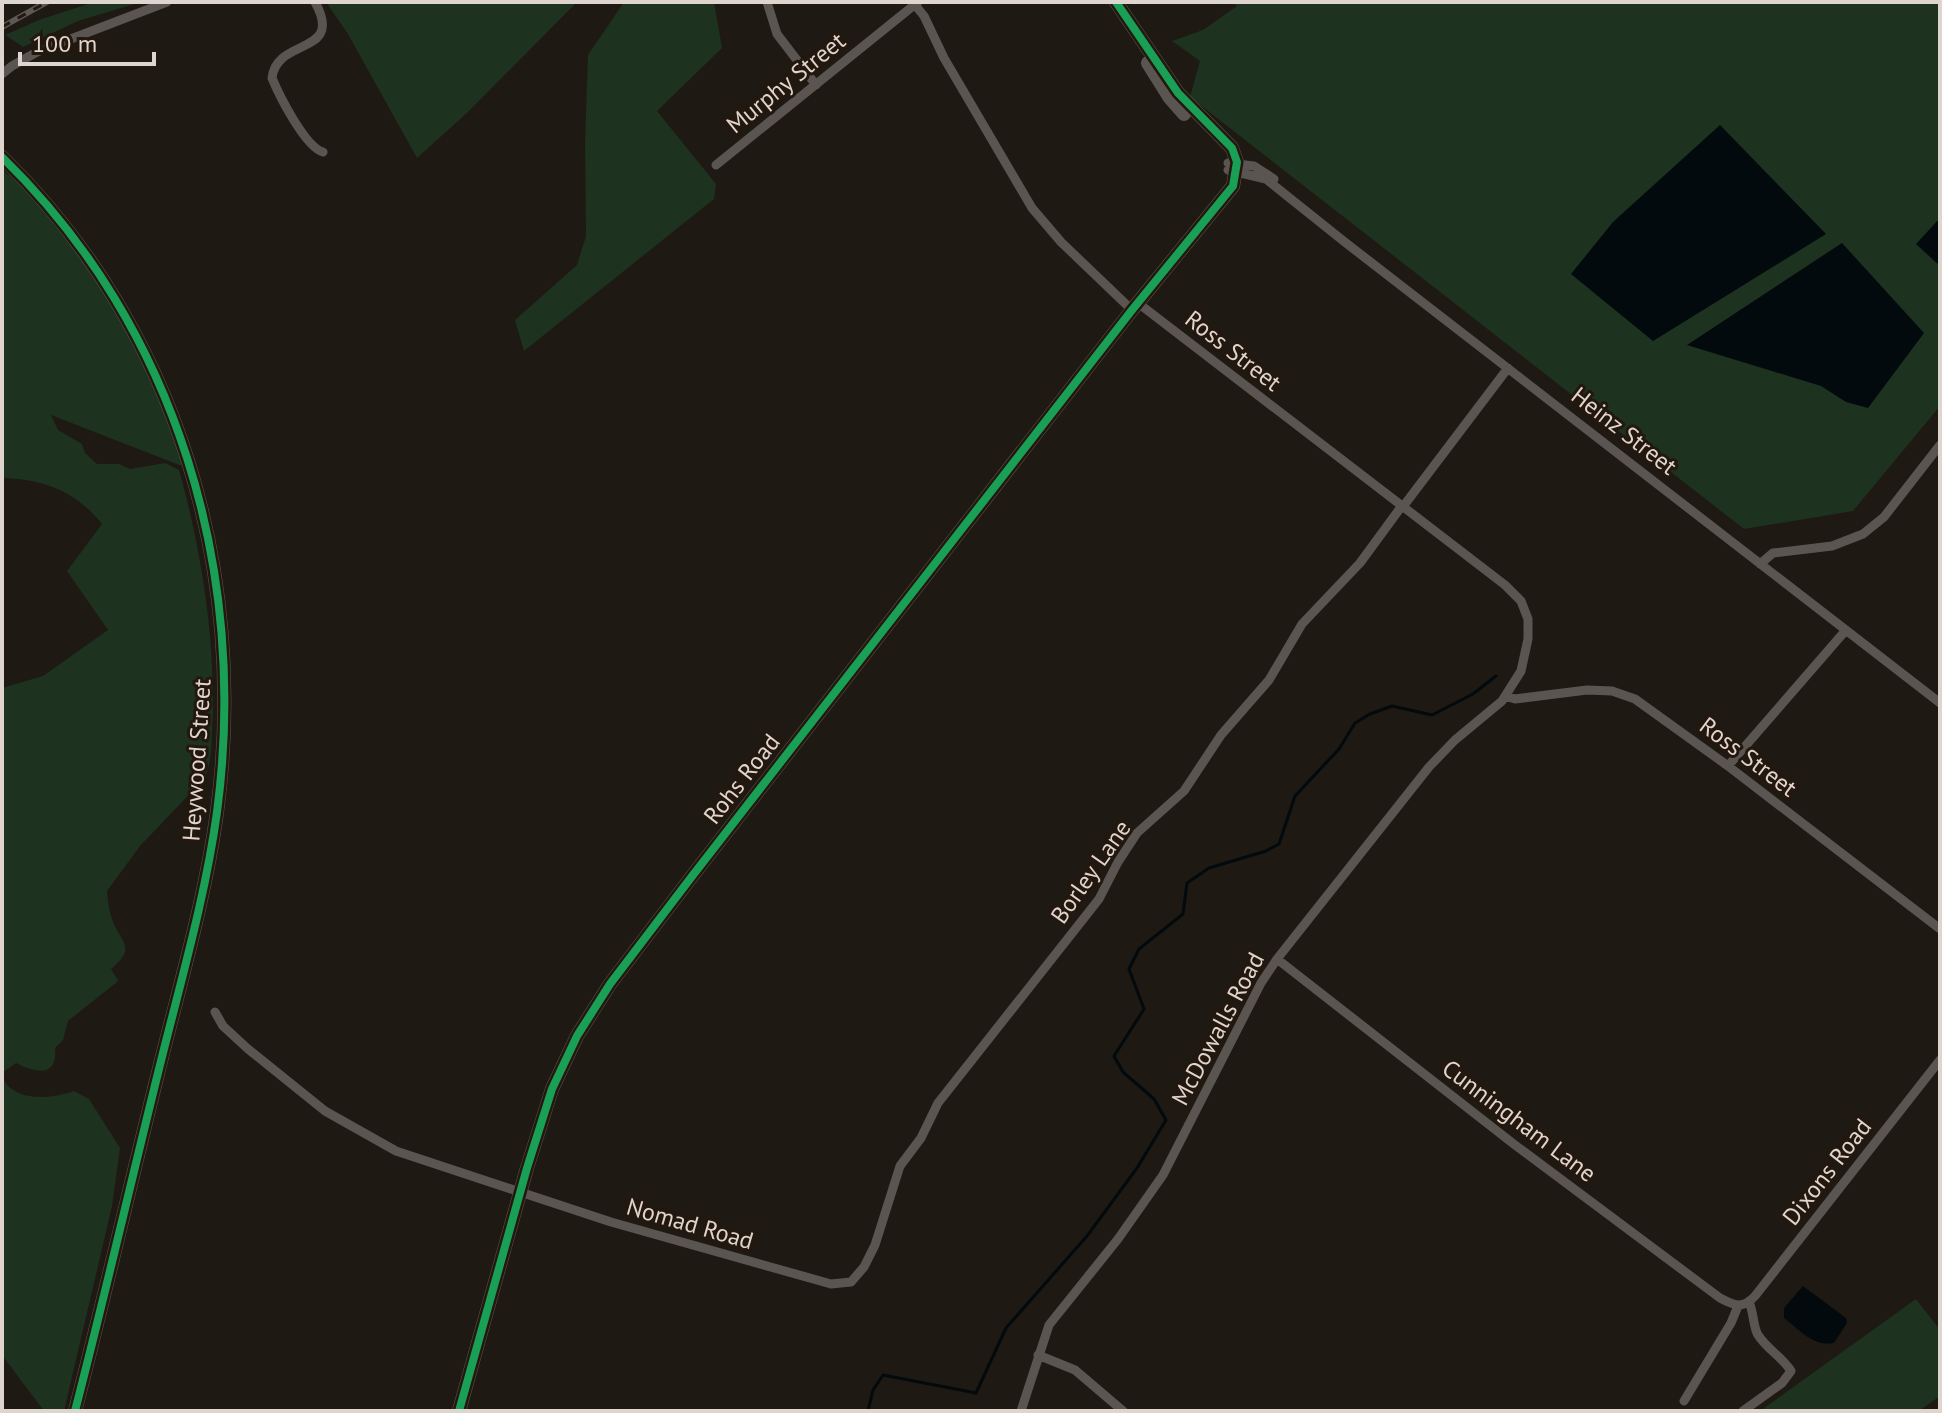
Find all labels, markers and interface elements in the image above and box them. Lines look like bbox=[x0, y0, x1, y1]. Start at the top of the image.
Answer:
scale bar bbox=[20, 16, 154, 66]
street label: Murphy Street bbox=[720, 25, 851, 140]
text: 100 m bbox=[32, 28, 97, 59]
street label: Ross Street bbox=[1179, 303, 1288, 398]
street label: Heinz Street bbox=[1565, 380, 1683, 481]
street label: Heywood Street bbox=[175, 678, 218, 842]
street label: Ross Street bbox=[1693, 710, 1803, 803]
street label: Rohs Road bbox=[697, 727, 787, 830]
street label: Borley Lane bbox=[1044, 814, 1138, 930]
street label: McDowalls Road bbox=[1164, 947, 1271, 1111]
street label: Cunningham Lane bbox=[1436, 1053, 1603, 1189]
street label: Dixons Road bbox=[1775, 1112, 1878, 1231]
street label: Nomad Road bbox=[623, 1191, 757, 1256]

